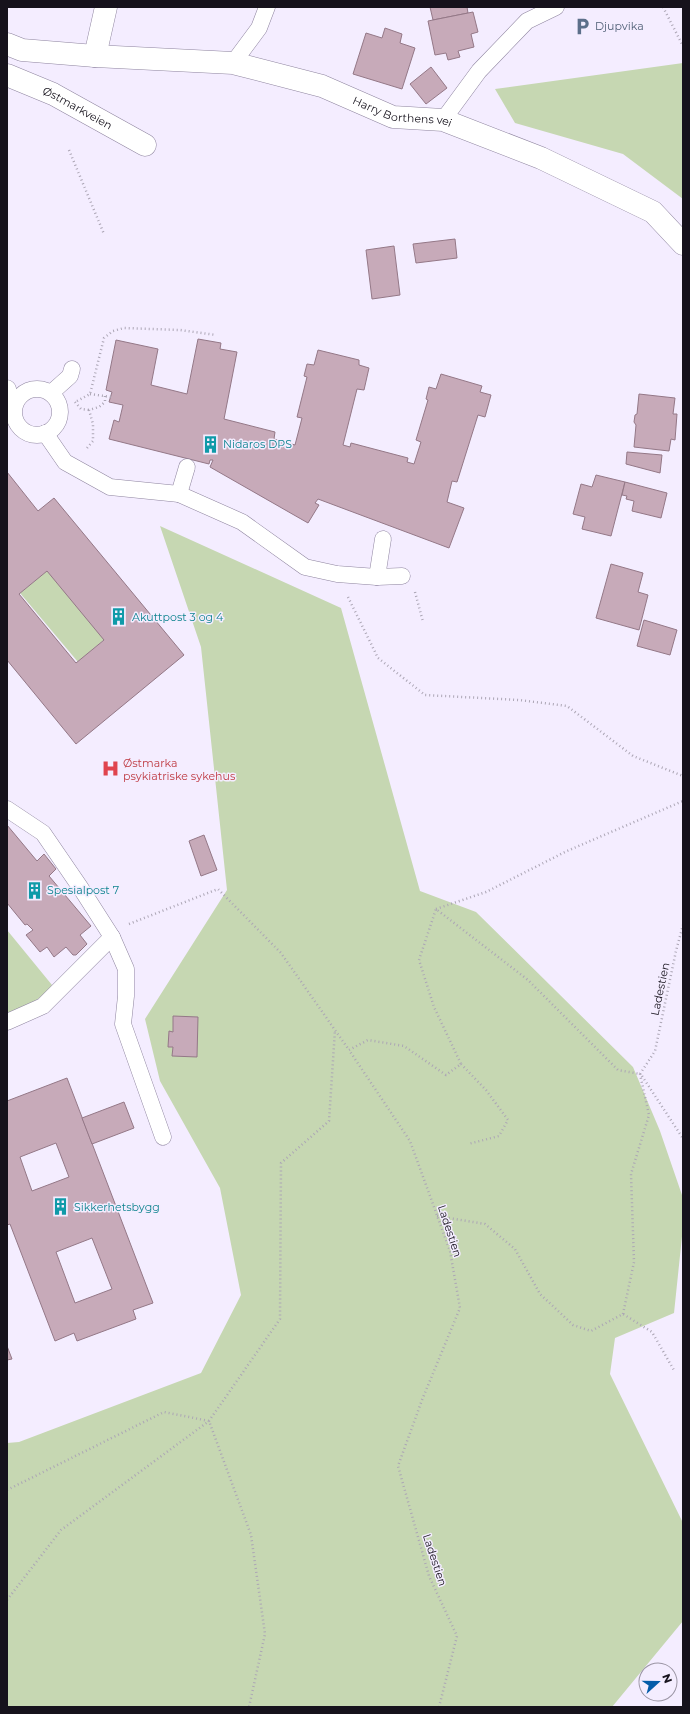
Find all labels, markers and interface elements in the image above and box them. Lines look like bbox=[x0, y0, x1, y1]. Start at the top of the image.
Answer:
parking icon: Djupvika bbox=[572, 16, 592, 36]
place label: Djupvika bbox=[595, 19, 644, 33]
street label: Østmarkveien bbox=[41, 84, 115, 133]
street label: Harry Borthens vei bbox=[351, 93, 454, 130]
building icon: Nidaros DPS bbox=[200, 434, 220, 454]
place label: Nidaros DPS bbox=[223, 437, 292, 451]
building icon: Akuttpost 3 og 4 bbox=[109, 607, 129, 627]
place label: Akuttpost 3 og 4 bbox=[132, 610, 224, 624]
place label: Østmarka psykiatriske sykehus bbox=[123, 756, 236, 783]
hospital icon: Østmarka psykiatriske sykehus bbox=[100, 759, 120, 779]
building icon: Spesialpost 7 bbox=[24, 880, 44, 900]
place label: Spesialpost 7 bbox=[47, 883, 119, 897]
street label: Ladestien bbox=[648, 961, 672, 1017]
building icon: Sikkerhetsbygg bbox=[51, 1197, 71, 1217]
place label: Sikkerhetsbygg bbox=[74, 1200, 160, 1214]
street label: Ladestien bbox=[435, 1203, 465, 1259]
street label: Ladestien bbox=[420, 1532, 450, 1588]
north arrow bbox=[638, 1662, 678, 1702]
text: N bbox=[659, 1672, 675, 1685]

